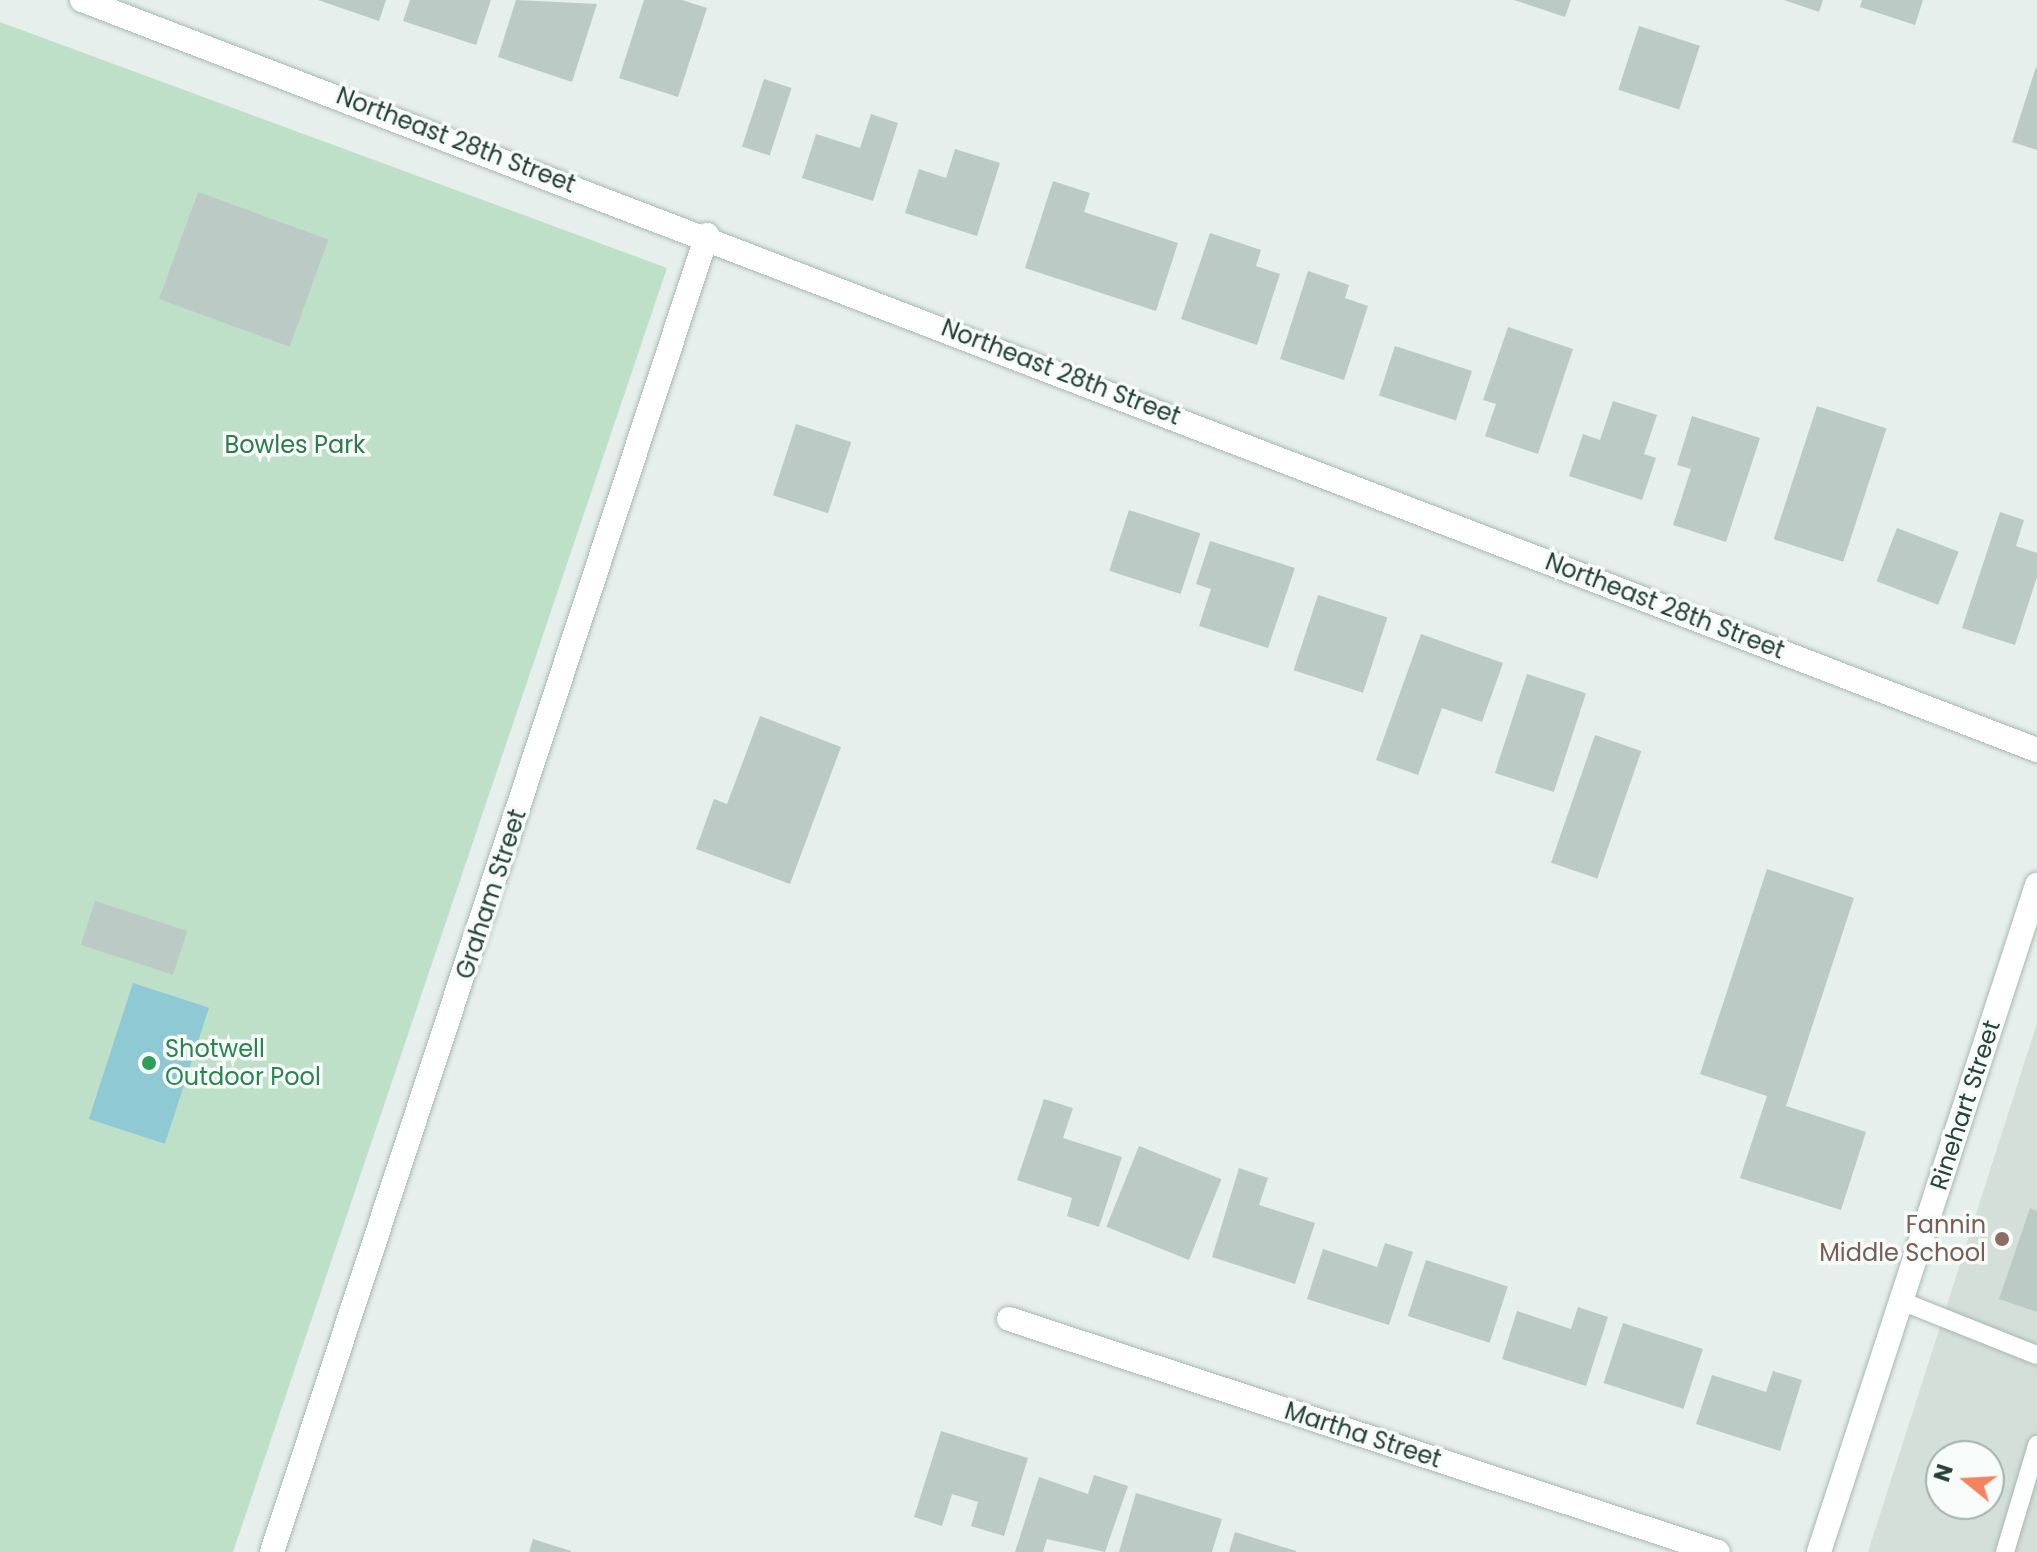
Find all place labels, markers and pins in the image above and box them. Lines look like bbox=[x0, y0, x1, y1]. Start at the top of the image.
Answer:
place label: Shotwell Outdoor Pool bbox=[165, 1035, 321, 1091]
marker: Shotwell Outdoor Pool bbox=[140, 1054, 158, 1072]
place label: Fannin Middle School bbox=[1819, 1211, 1986, 1267]
marker: Fannin Middle School bbox=[1993, 1230, 2011, 1248]

